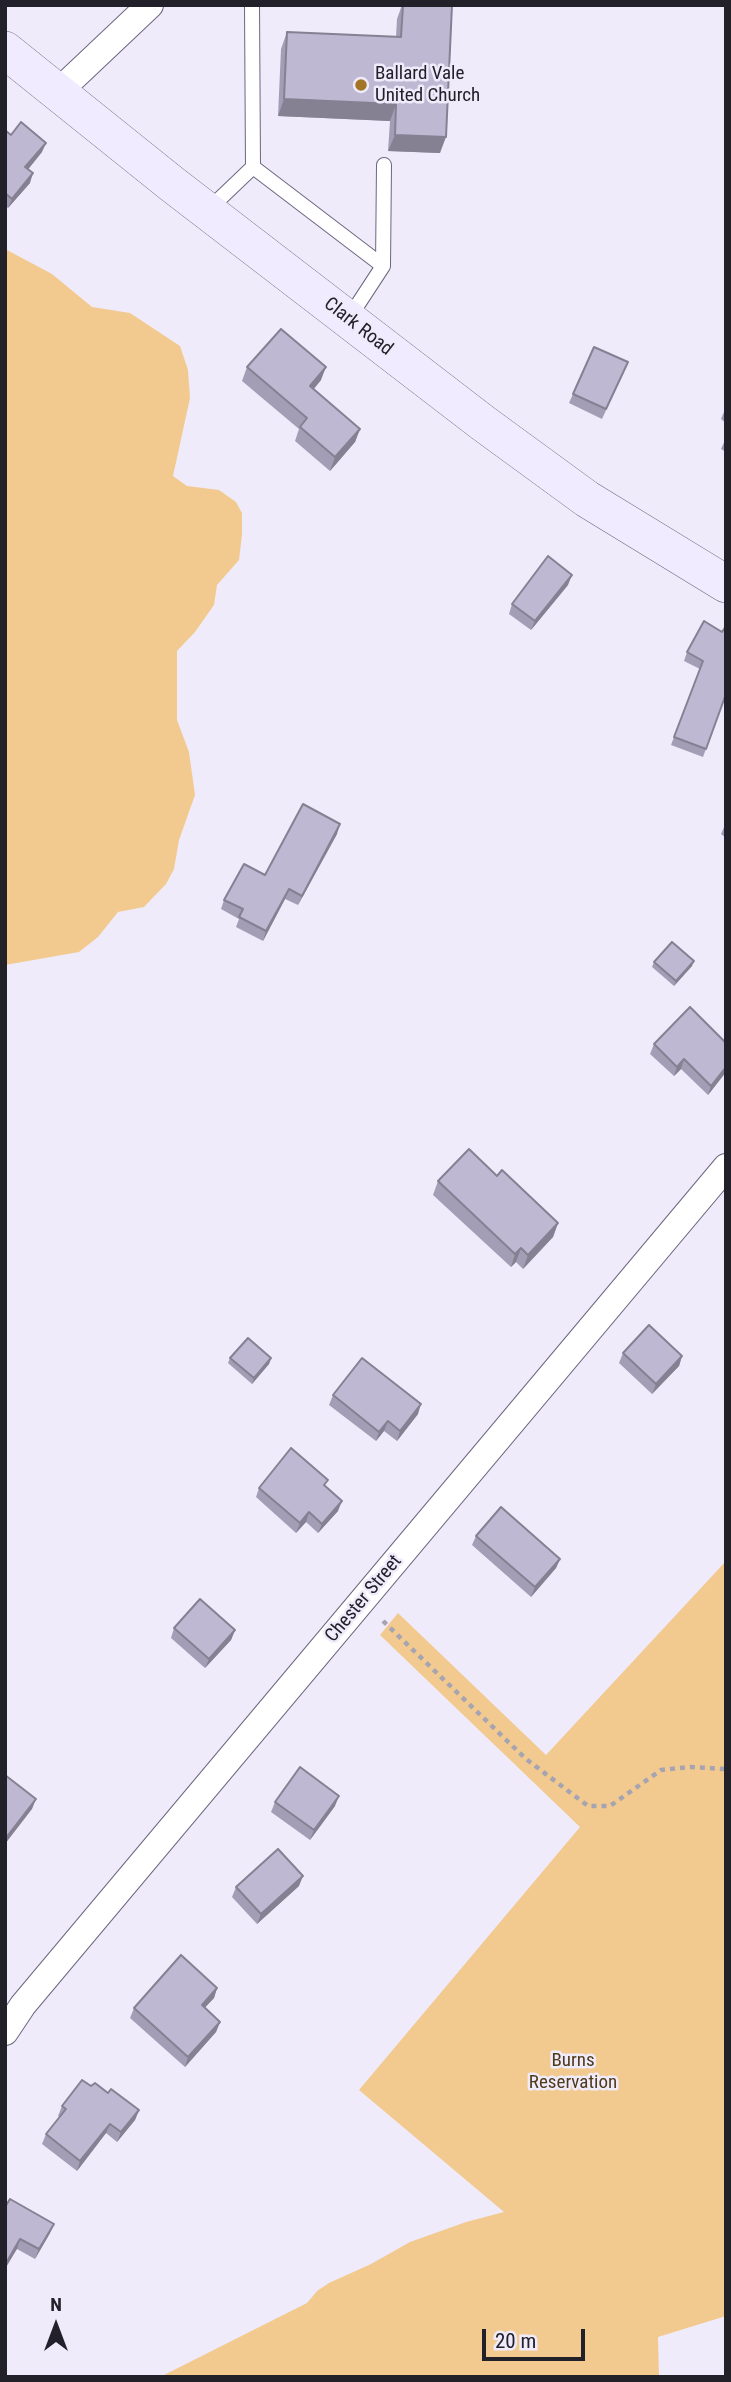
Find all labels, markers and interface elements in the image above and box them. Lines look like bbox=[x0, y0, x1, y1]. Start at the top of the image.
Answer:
place label: Ballard Vale United Church bbox=[375, 63, 480, 107]
marker: Ballard Vale United Church bbox=[353, 77, 369, 93]
street label: Clark Road bbox=[319, 293, 397, 361]
street label: Chester Street bbox=[321, 1551, 407, 1647]
park label: Burns Reservation bbox=[529, 2050, 617, 2094]
north arrow bbox=[21, 2291, 91, 2361]
text: N bbox=[50, 2293, 62, 2316]
scale bar bbox=[486, 2316, 589, 2360]
text: 20 m bbox=[495, 2329, 536, 2353]

